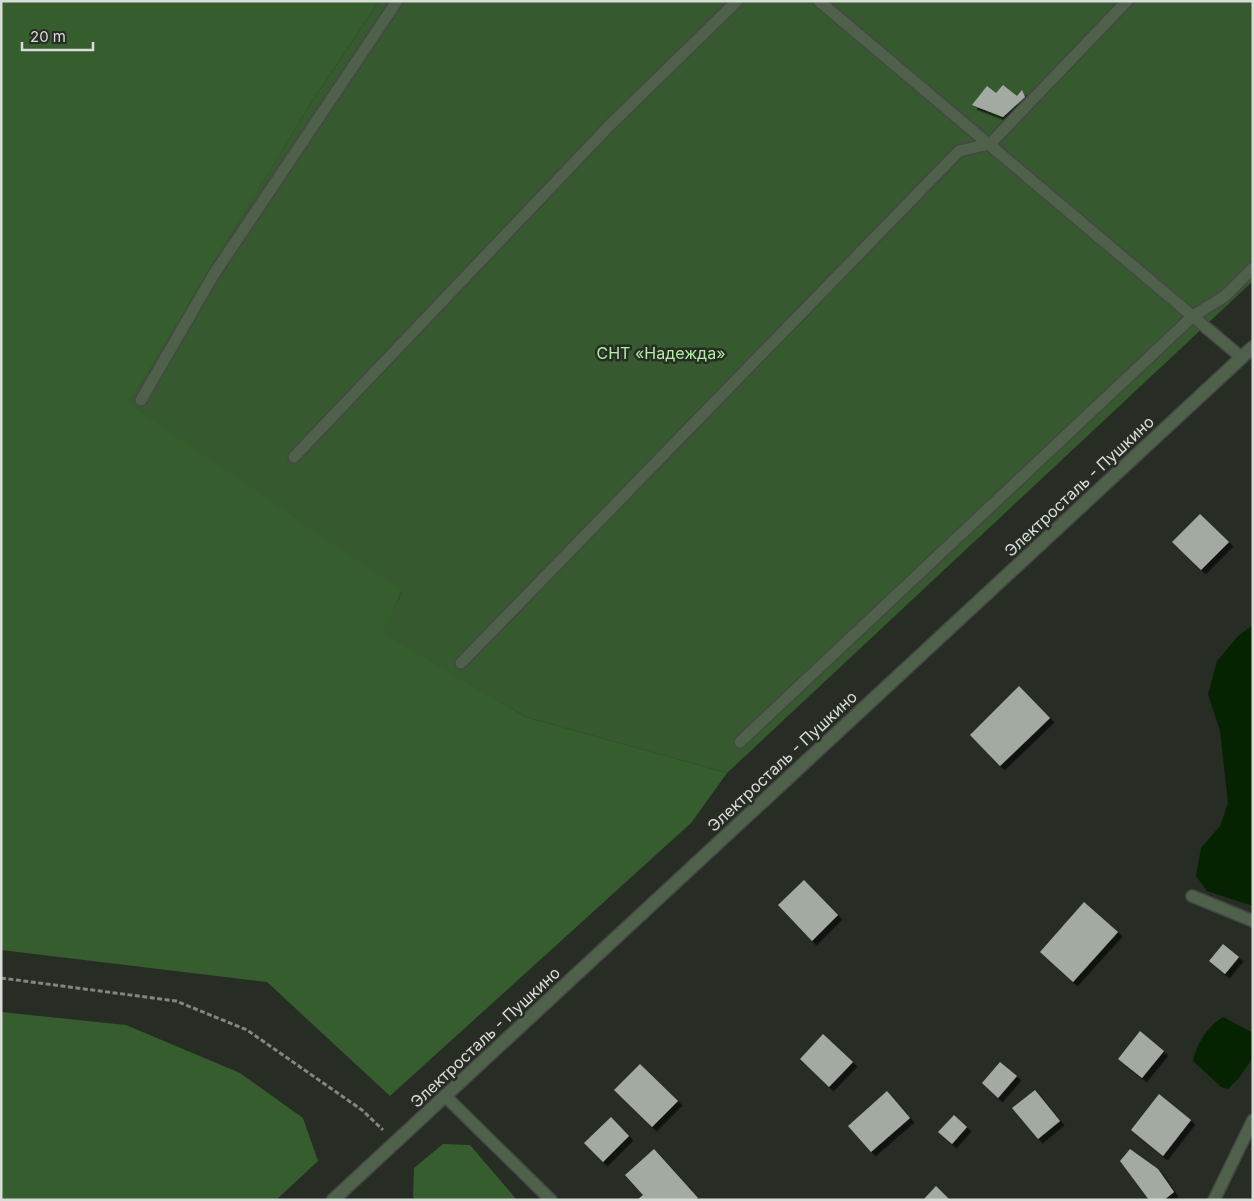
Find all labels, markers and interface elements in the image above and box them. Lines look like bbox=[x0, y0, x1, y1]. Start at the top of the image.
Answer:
scale bar bbox=[22, 20, 94, 52]
text: 20 m bbox=[30, 27, 66, 46]
park label: СНТ «Надежда» bbox=[597, 343, 725, 363]
street label: Электросталь - Пушкино bbox=[1000, 411, 1158, 561]
street label: Электросталь - Пушкино bbox=[703, 686, 861, 836]
street label: Электросталь - Пушкино bbox=[406, 962, 564, 1112]

